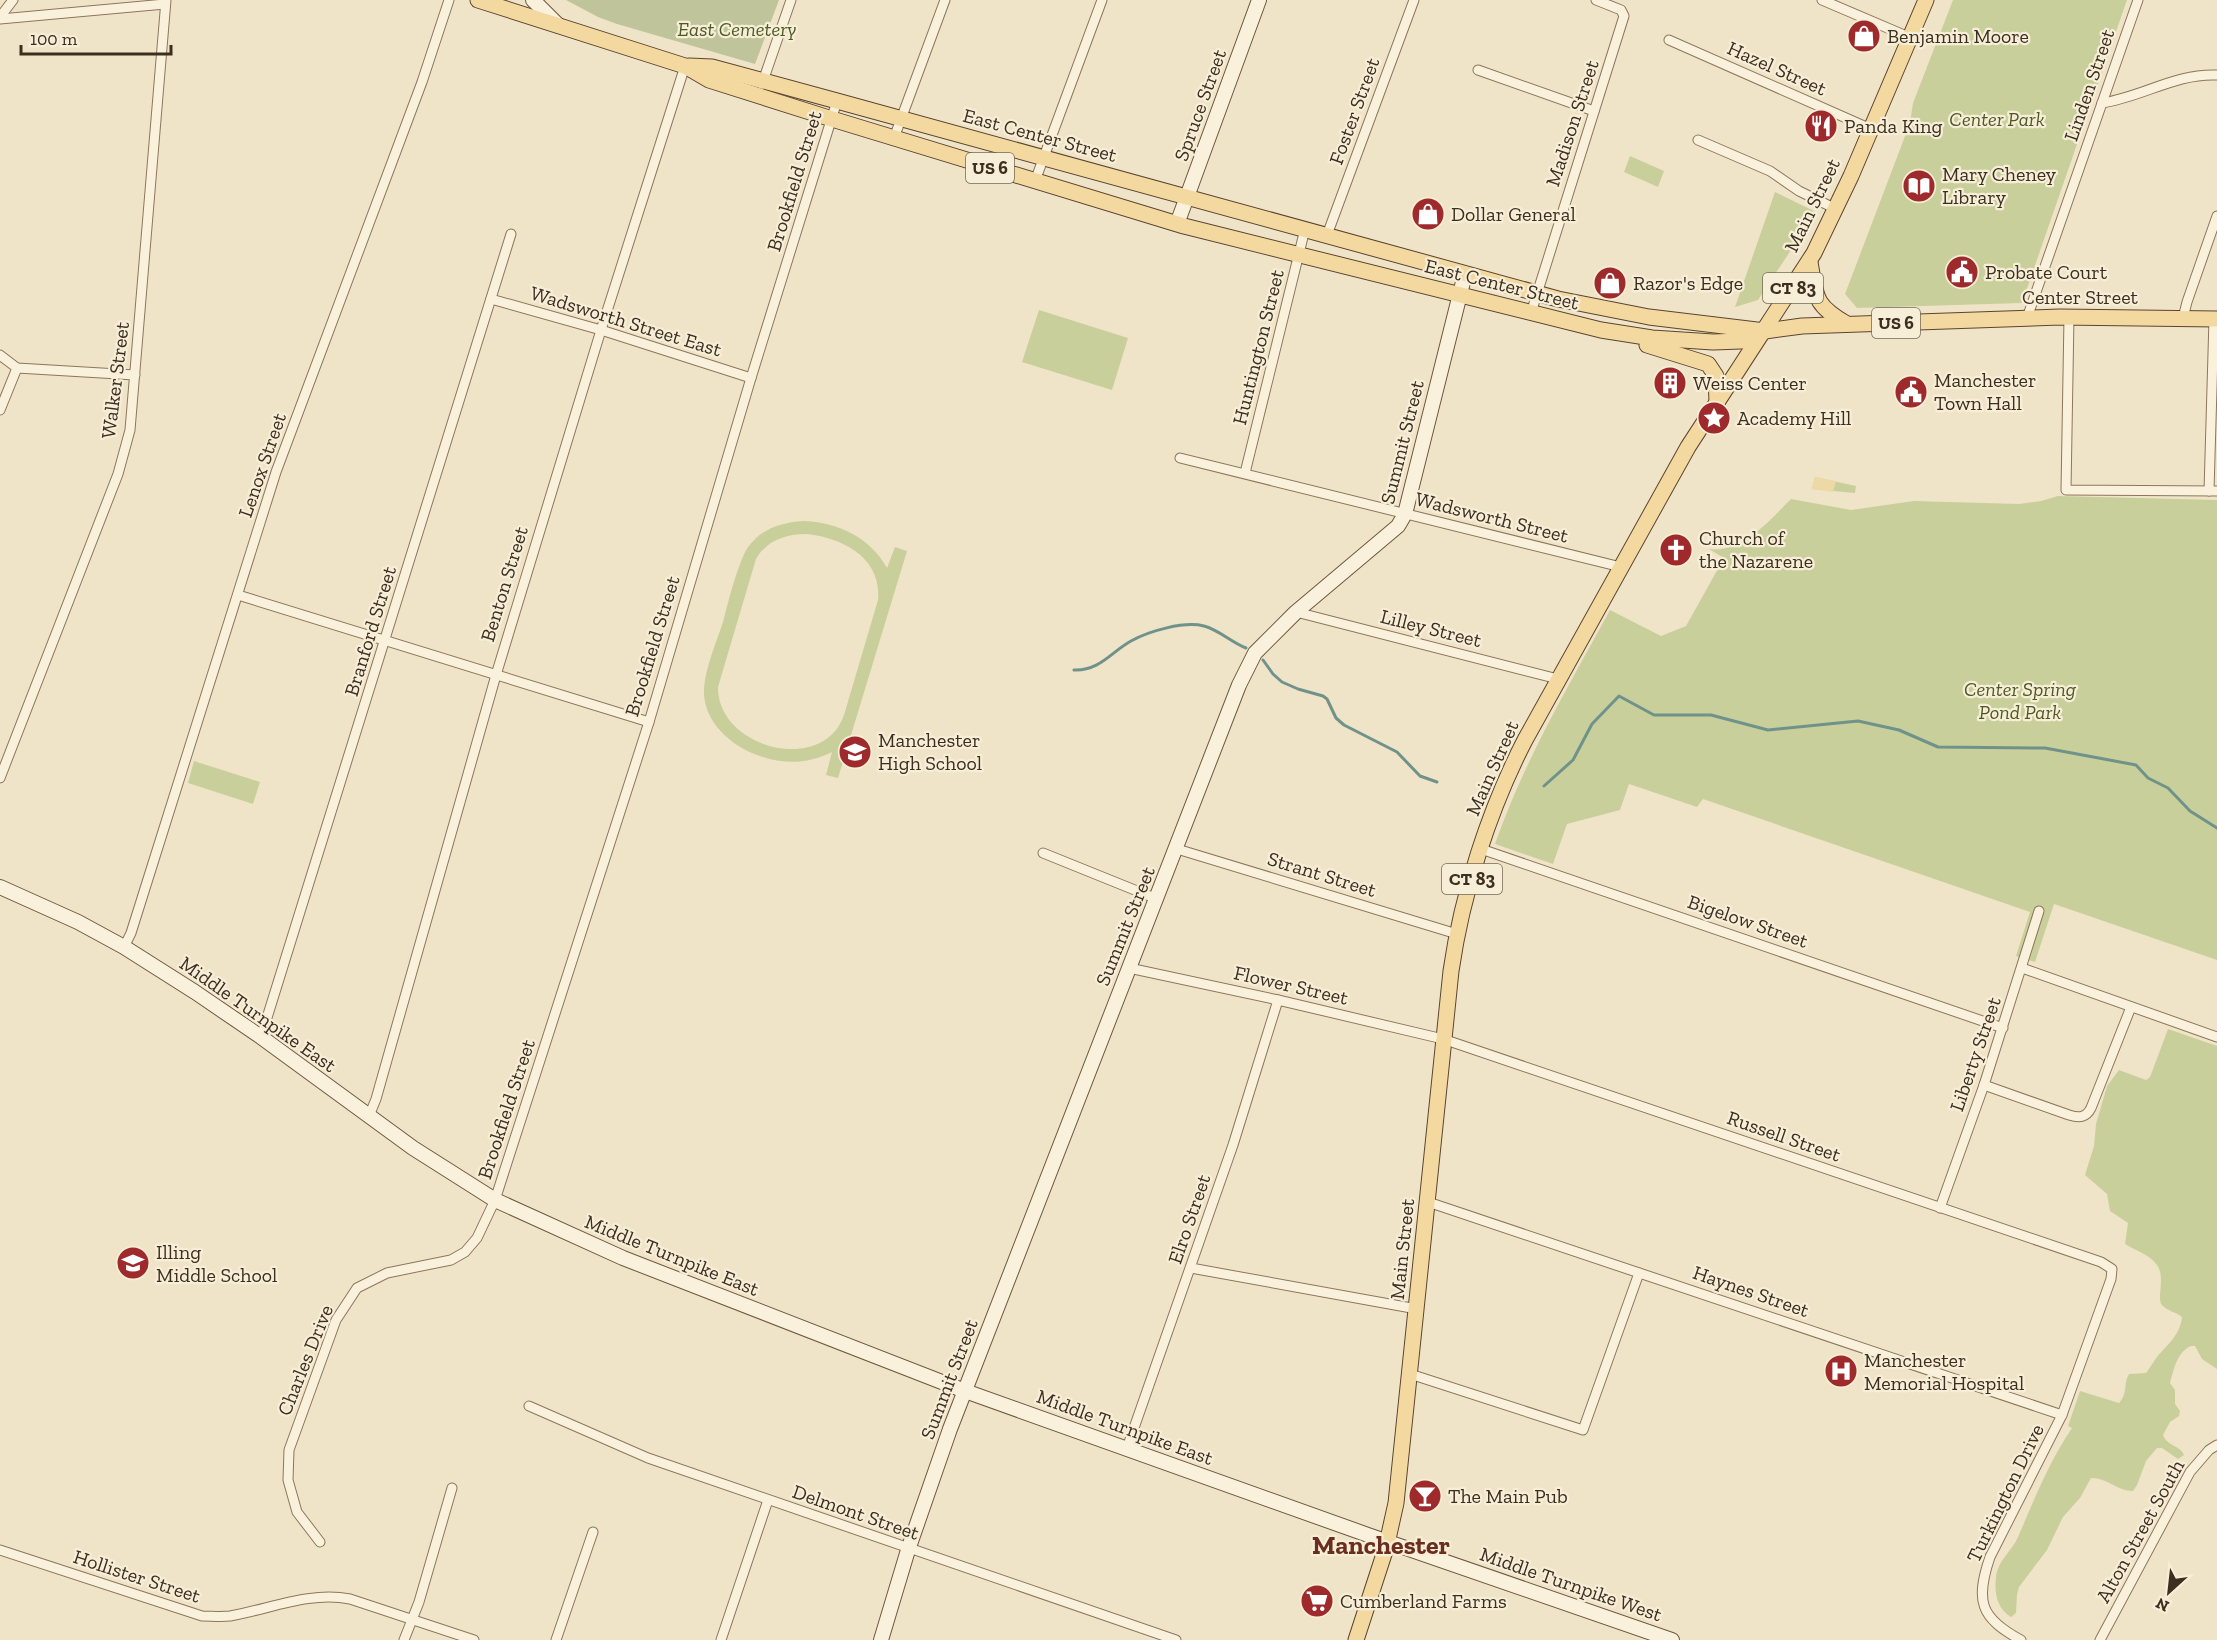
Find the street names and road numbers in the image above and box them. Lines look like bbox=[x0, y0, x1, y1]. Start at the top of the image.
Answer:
street label: Linden Street bbox=[2059, 25, 2120, 144]
street label: Hazel Street bbox=[1724, 36, 1831, 101]
street label: Spruce Street bbox=[1169, 45, 1232, 164]
street label: Foster Street bbox=[1324, 54, 1385, 168]
street label: Madison Street bbox=[1540, 56, 1604, 189]
street label: East Center Street bbox=[961, 103, 1120, 167]
street label: Brookfield Street bbox=[761, 107, 827, 254]
road number: US 6 bbox=[966, 153, 1014, 183]
street label: Main Street bbox=[1779, 154, 1845, 256]
street label: East Center Street bbox=[1422, 253, 1582, 315]
street label: Huntington Street bbox=[1227, 266, 1289, 427]
road number: CT 83 bbox=[1763, 273, 1823, 303]
street label: Wadsworth Street East bbox=[527, 280, 725, 362]
street label: Center Street bbox=[2022, 285, 2139, 309]
road number: US 6 bbox=[1872, 308, 1920, 338]
street label: Walker Street bbox=[96, 320, 134, 440]
street label: Summit Street bbox=[1375, 377, 1429, 506]
street label: Lenox Street bbox=[233, 409, 291, 521]
street label: Wadsworth Street bbox=[1413, 486, 1571, 548]
street label: Benton Street bbox=[475, 523, 533, 645]
street label: Branford Street bbox=[339, 563, 401, 699]
street label: Brookfield Street bbox=[619, 572, 685, 719]
street label: Lilley Street bbox=[1378, 604, 1485, 652]
street label: Main Street bbox=[1460, 716, 1524, 819]
street label: Strant Street bbox=[1265, 846, 1380, 902]
street label: Summit Street bbox=[1090, 862, 1160, 989]
road number: CT 83 bbox=[1442, 864, 1502, 894]
street label: Bigelow Street bbox=[1685, 889, 1812, 953]
street label: Middle Turnpike East bbox=[175, 951, 341, 1077]
street label: Flower Street bbox=[1232, 960, 1351, 1010]
street label: Liberty Street bbox=[1944, 993, 2006, 1114]
street label: Brookfield Street bbox=[472, 1035, 540, 1182]
street label: Russell Street bbox=[1724, 1105, 1844, 1167]
street label: Elro Street bbox=[1163, 1171, 1216, 1267]
street label: Main Street bbox=[1385, 1197, 1419, 1301]
street label: Middle Turnpike East bbox=[581, 1209, 763, 1301]
street label: Haynes Street bbox=[1690, 1260, 1813, 1322]
street label: Charles Drive bbox=[272, 1301, 338, 1419]
street label: Summit Street bbox=[915, 1315, 983, 1442]
street label: Middle Turnpike East bbox=[1034, 1384, 1217, 1470]
street label: Turkington Drive bbox=[1961, 1420, 2049, 1566]
street label: Alton Street South bbox=[2091, 1455, 2190, 1607]
street label: Delmont Street bbox=[789, 1479, 923, 1545]
street label: Middle Turnpike West bbox=[1477, 1542, 1666, 1627]
street label: Hollister Street bbox=[70, 1544, 204, 1608]

